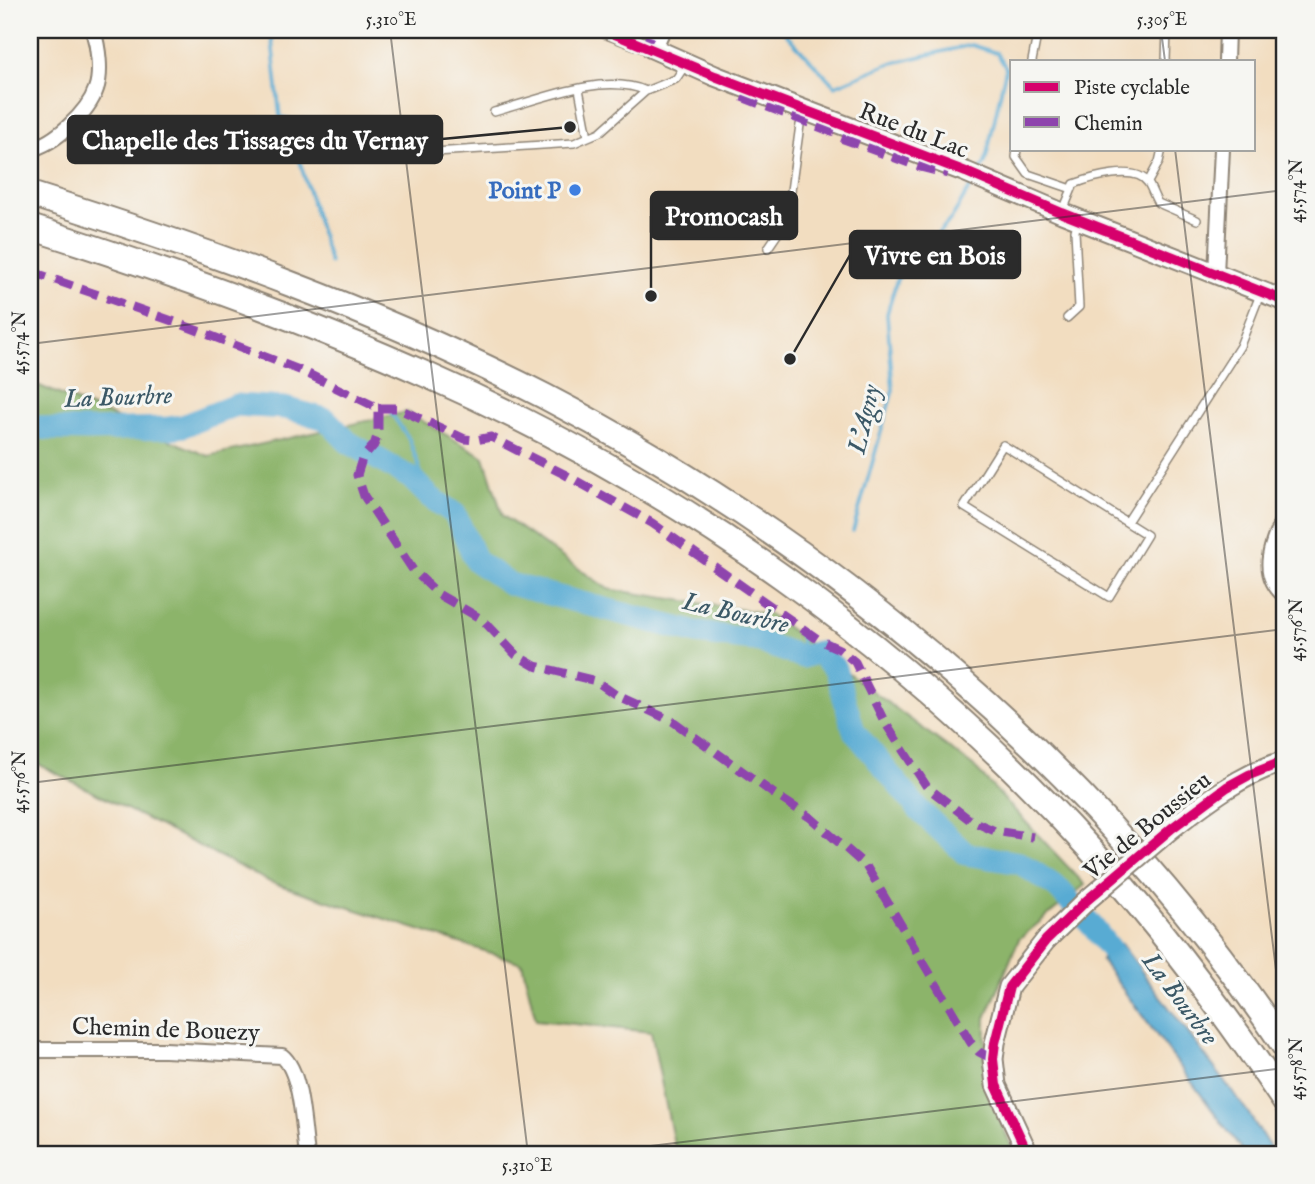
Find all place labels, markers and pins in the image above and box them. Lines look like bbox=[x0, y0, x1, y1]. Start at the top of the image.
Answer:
callout: Chapelle des Tissages du Vernay bbox=[68, 116, 442, 163]
place label: Point P bbox=[488, 176, 561, 207]
marker: Point P bbox=[567, 182, 583, 198]
callout: Promocash bbox=[651, 192, 797, 239]
callout: Vivre en Bois bbox=[850, 231, 1020, 278]

